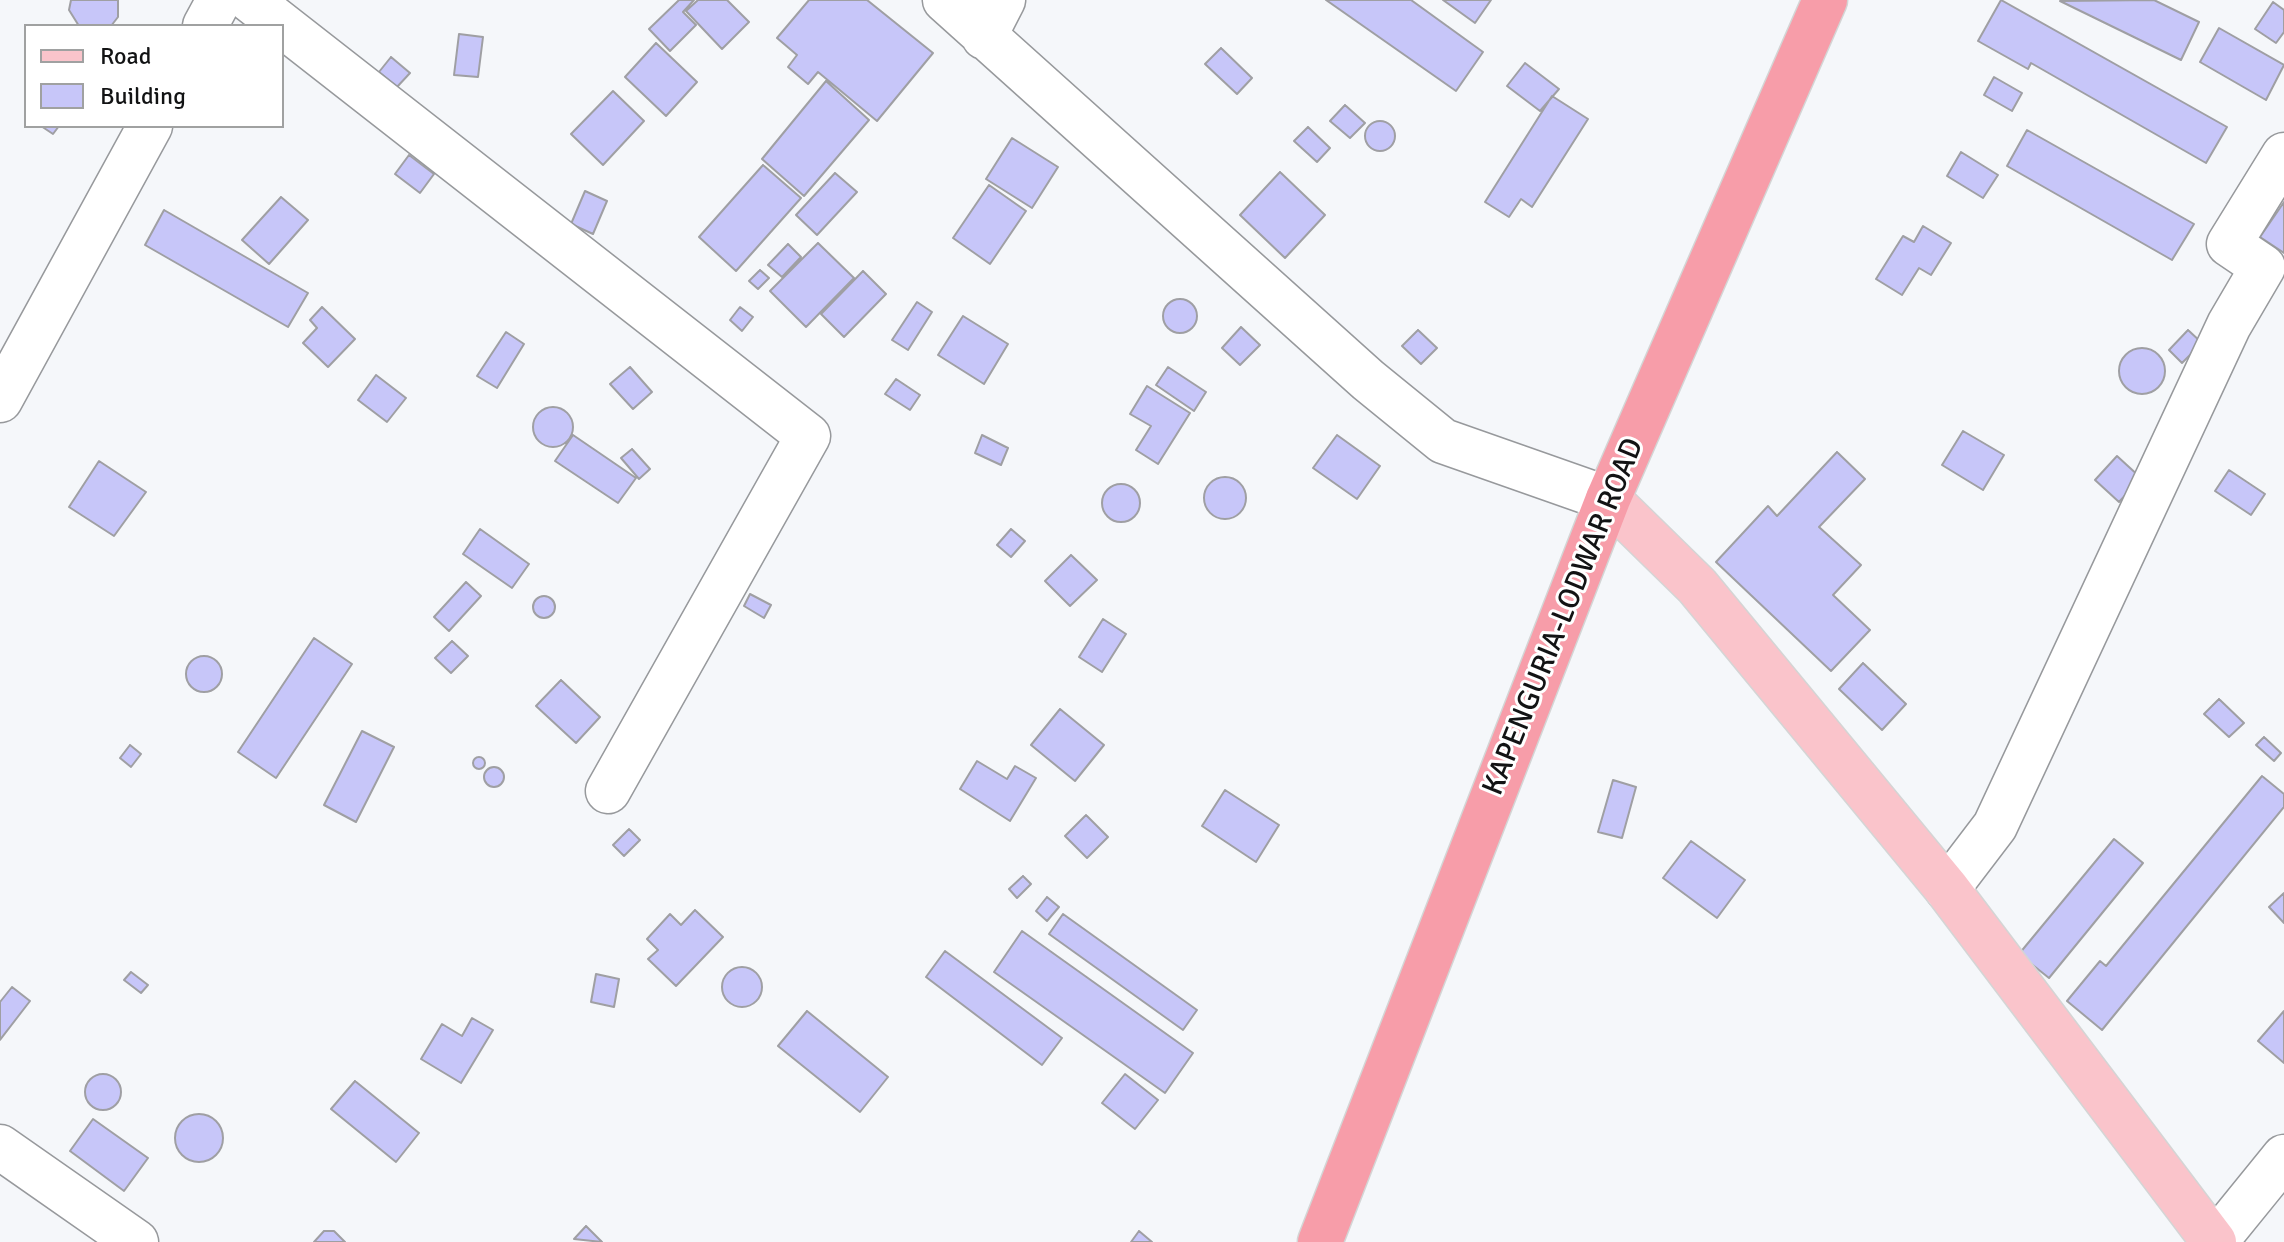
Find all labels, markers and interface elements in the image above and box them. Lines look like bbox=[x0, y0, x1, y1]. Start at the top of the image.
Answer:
legend bbox=[24, 24, 284, 128]
text: Road bbox=[100, 41, 151, 71]
text: Building bbox=[100, 81, 186, 111]
street label: KAPENGURIA-LODWAR ROAD bbox=[1476, 433, 1652, 801]

